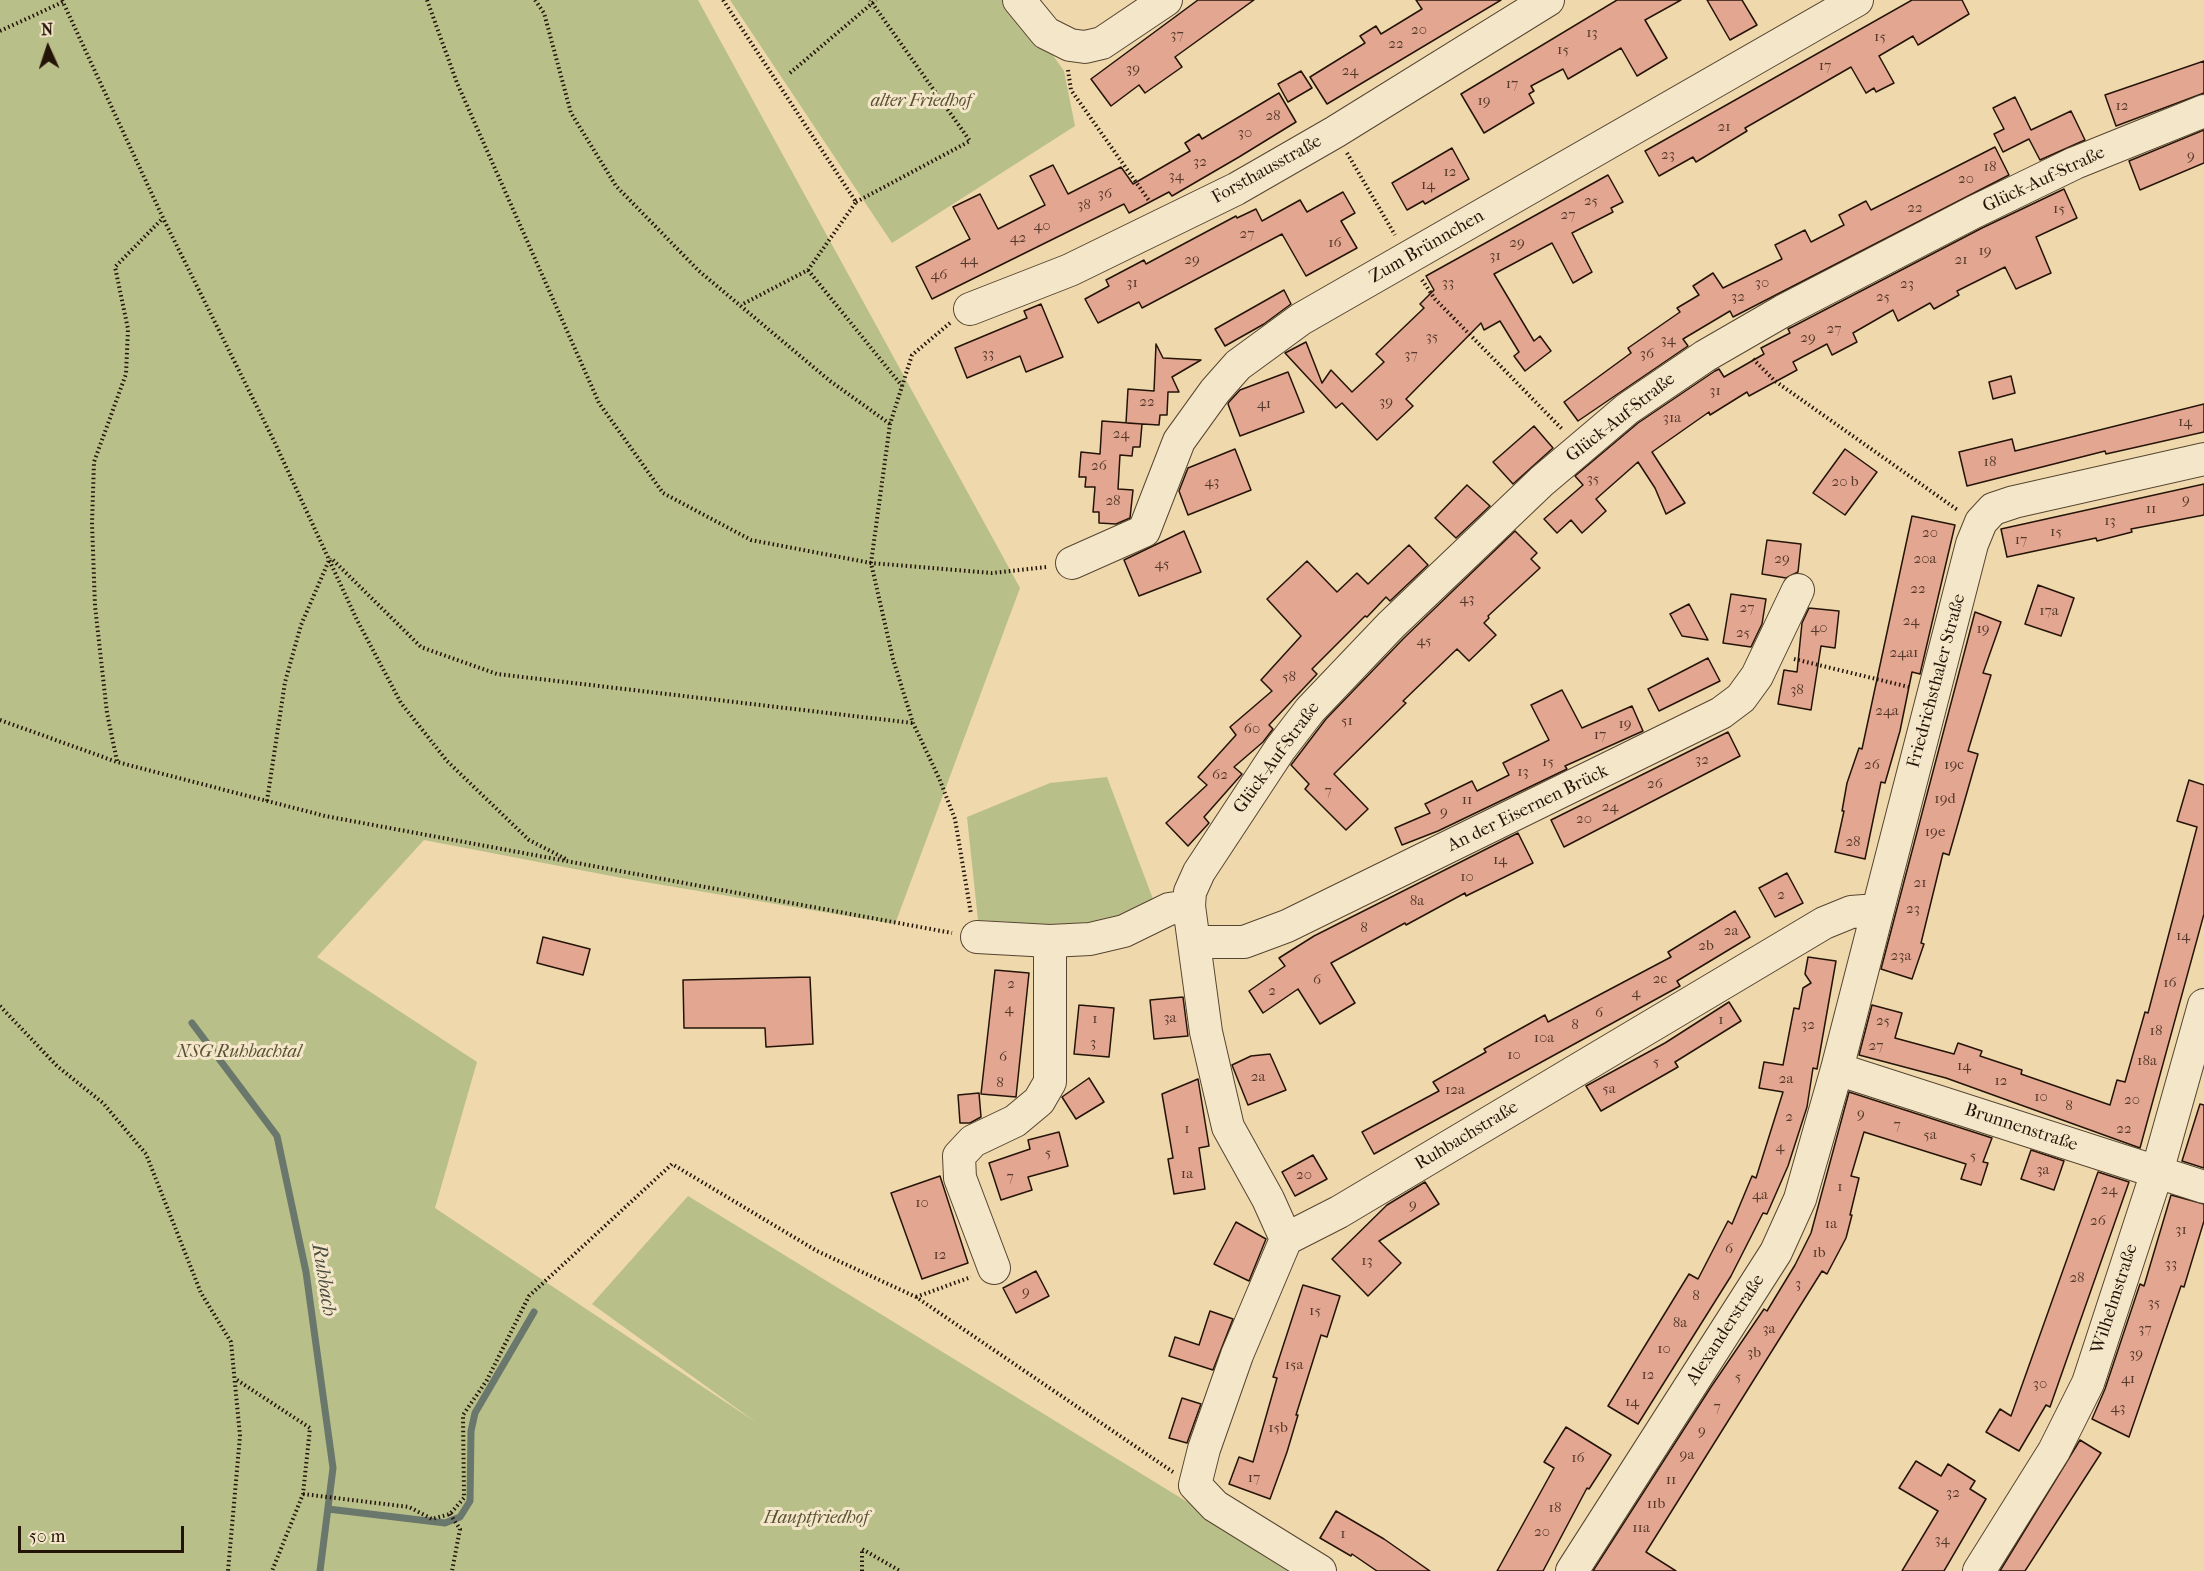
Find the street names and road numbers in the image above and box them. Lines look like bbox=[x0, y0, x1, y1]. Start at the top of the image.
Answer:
street label: Forsthausstraße bbox=[1208, 131, 1326, 209]
street label: Glück-Auf-Straße bbox=[1979, 142, 2109, 218]
street label: Zum Brünnchen bbox=[1366, 205, 1488, 289]
street label: Glück-Auf-Straße bbox=[1562, 369, 1680, 467]
street label: Friedrichsthaler Straße bbox=[1903, 592, 1971, 770]
street label: Glück-Auf-Straße bbox=[1229, 698, 1325, 818]
street label: An der Eisernen Brück bbox=[1444, 761, 1612, 857]
street label: Ruhbachstraße bbox=[1412, 1097, 1522, 1175]
street label: Brunnenstraße bbox=[1962, 1100, 2080, 1156]
street label: Wilhelmstraße bbox=[2087, 1241, 2143, 1357]
street label: Alexanderstraße bbox=[1682, 1271, 1770, 1389]

